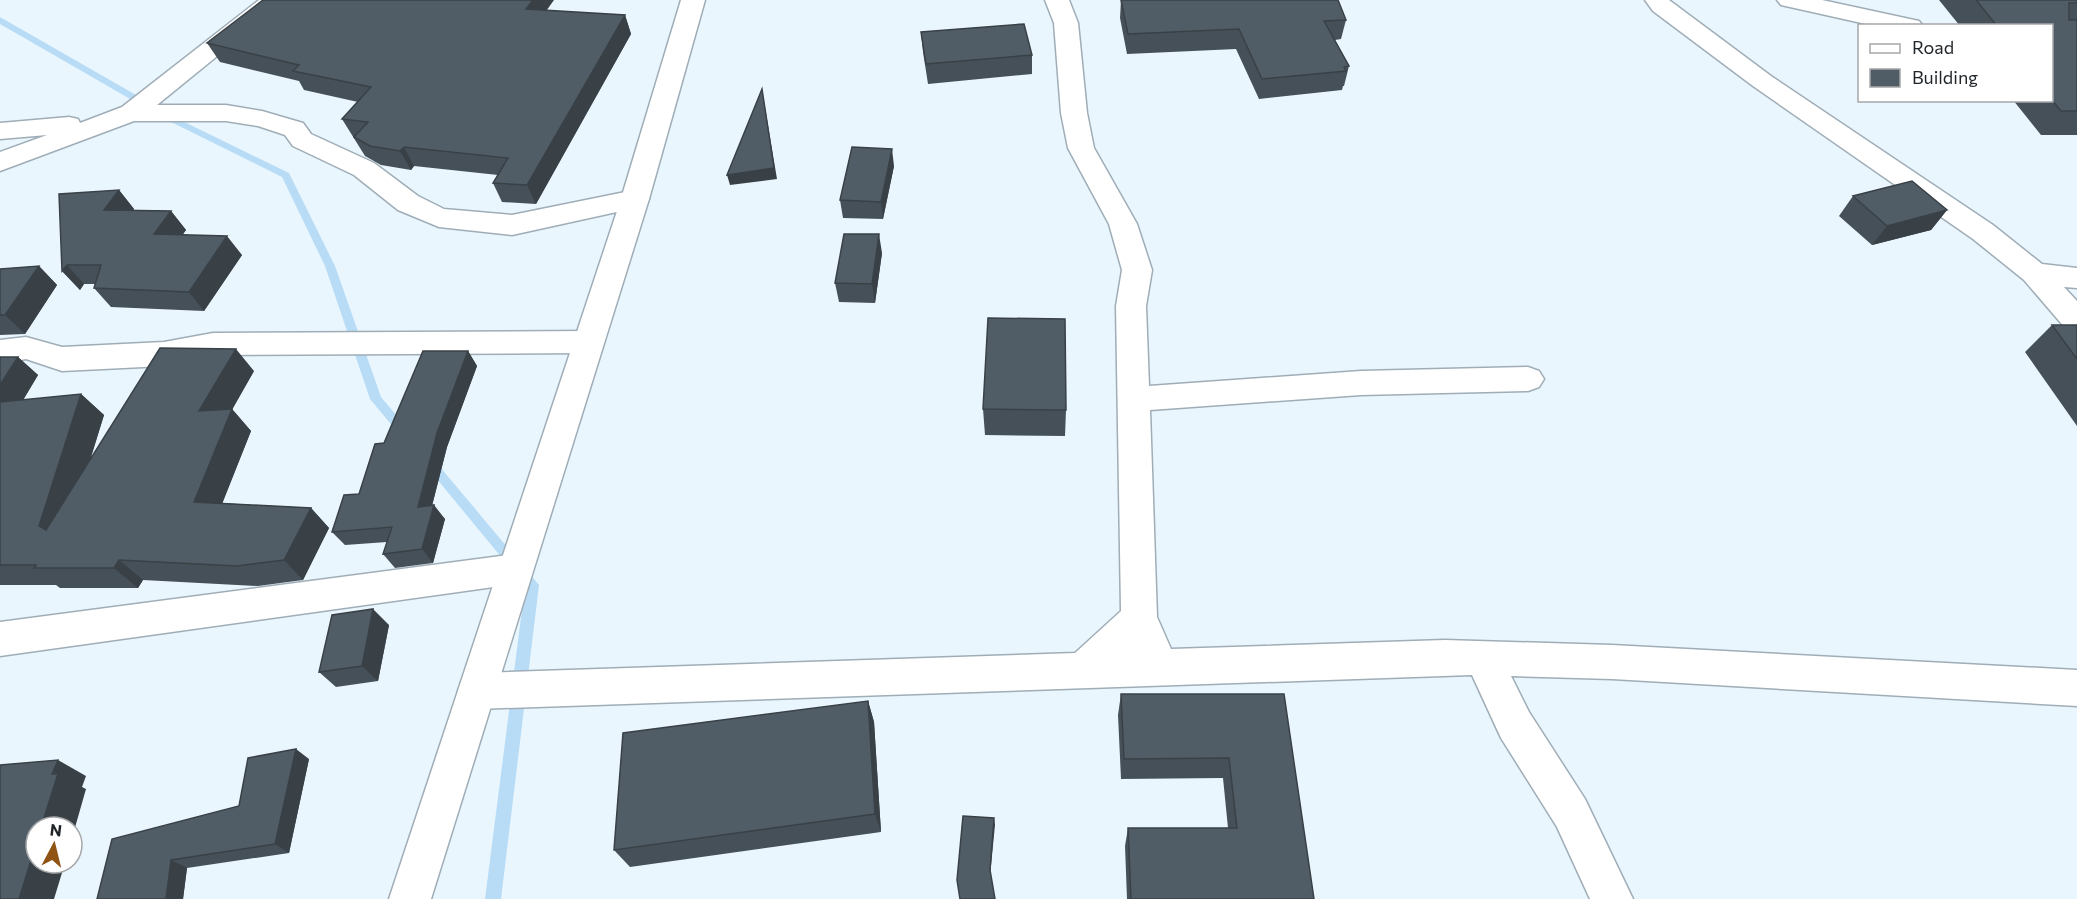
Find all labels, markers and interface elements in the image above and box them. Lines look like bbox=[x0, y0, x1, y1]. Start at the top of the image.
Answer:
legend bbox=[1858, 24, 2053, 102]
text: Road bbox=[1912, 36, 1954, 58]
text: Building bbox=[1912, 66, 1978, 88]
north arrow bbox=[24, 815, 84, 875]
text: N bbox=[49, 819, 63, 840]

